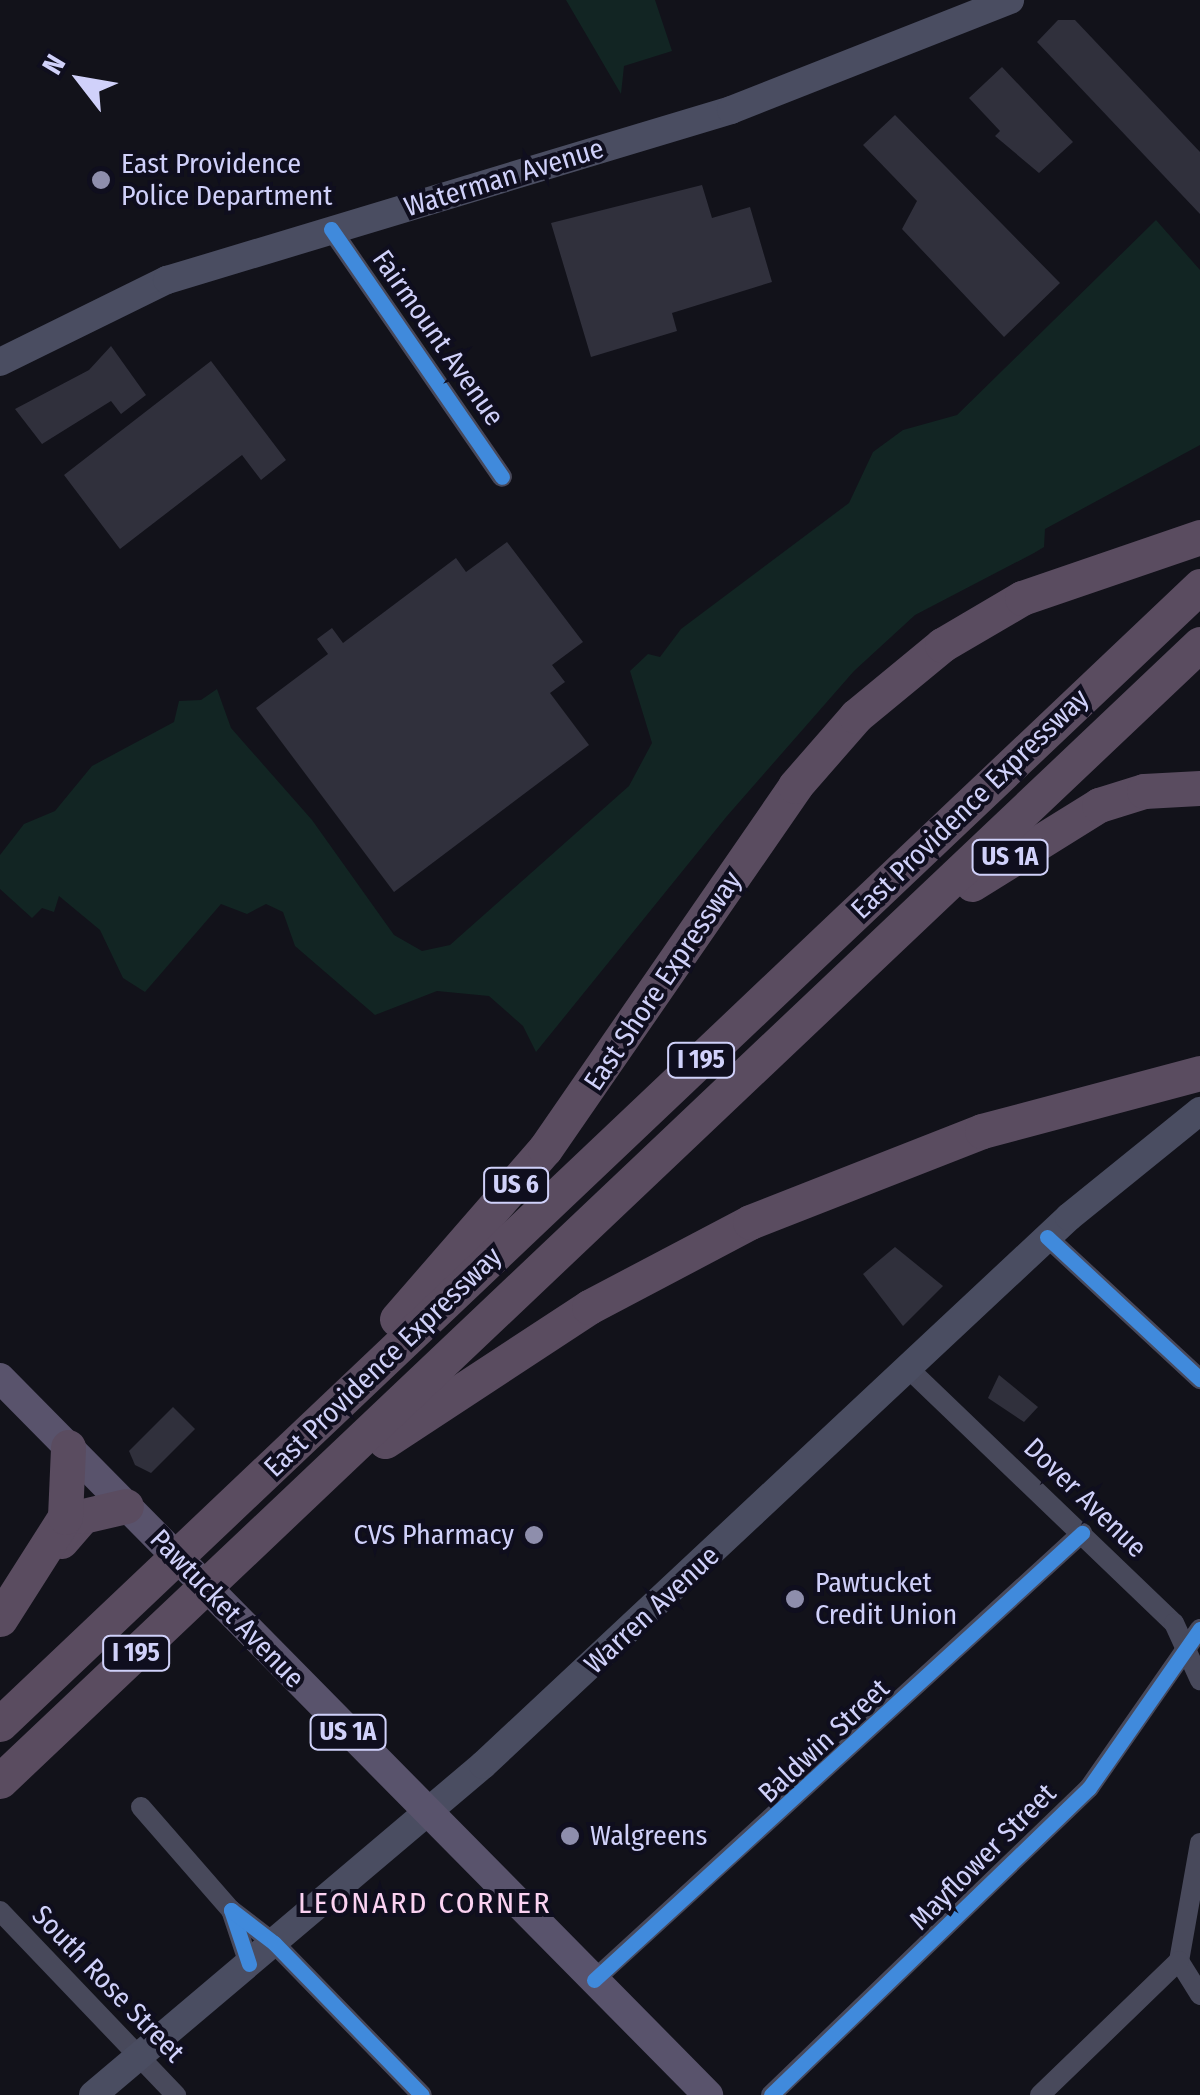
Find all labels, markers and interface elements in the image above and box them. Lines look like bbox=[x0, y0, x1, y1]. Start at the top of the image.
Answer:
north arrow bbox=[30, 30, 130, 130]
text: N bbox=[35, 49, 72, 80]
street label: Waterman Avenue bbox=[400, 132, 608, 224]
place label: East Providence Police Department bbox=[121, 147, 333, 213]
marker: East Providence Police Department bbox=[90, 169, 112, 191]
street label: Fairmount Avenue bbox=[365, 244, 511, 432]
street label: East Providence Expressway bbox=[844, 682, 1096, 926]
road number: US 1A bbox=[970, 837, 1050, 877]
street label: East Shore Expressway bbox=[577, 865, 749, 1097]
road number: I 195 bbox=[666, 1040, 736, 1080]
road number: US 6 bbox=[481, 1165, 551, 1205]
street label: East Providence Expressway bbox=[257, 1240, 509, 1484]
street label: Dover Avenue bbox=[1017, 1431, 1153, 1565]
place label: CVS Pharmacy bbox=[353, 1518, 514, 1552]
street label: Pawtucket Avenue bbox=[143, 1523, 311, 1695]
marker: CVS Pharmacy bbox=[523, 1524, 545, 1546]
street label: Warren Avenue bbox=[578, 1539, 726, 1681]
place label: Pawtucket Credit Union bbox=[815, 1566, 957, 1632]
marker: Pawtucket Credit Union bbox=[784, 1588, 806, 1610]
road number: I 195 bbox=[101, 1633, 171, 1673]
street label: Baldwin Street bbox=[752, 1672, 896, 1810]
road number: US 1A bbox=[308, 1712, 388, 1752]
street label: Mayflower Street bbox=[903, 1777, 1063, 1937]
place label: Walgreens bbox=[590, 1819, 707, 1853]
marker: Walgreens bbox=[559, 1825, 581, 1847]
district label: LEONARD CORNER bbox=[298, 1885, 552, 1921]
street label: South Rose Street bbox=[25, 1899, 191, 2069]

